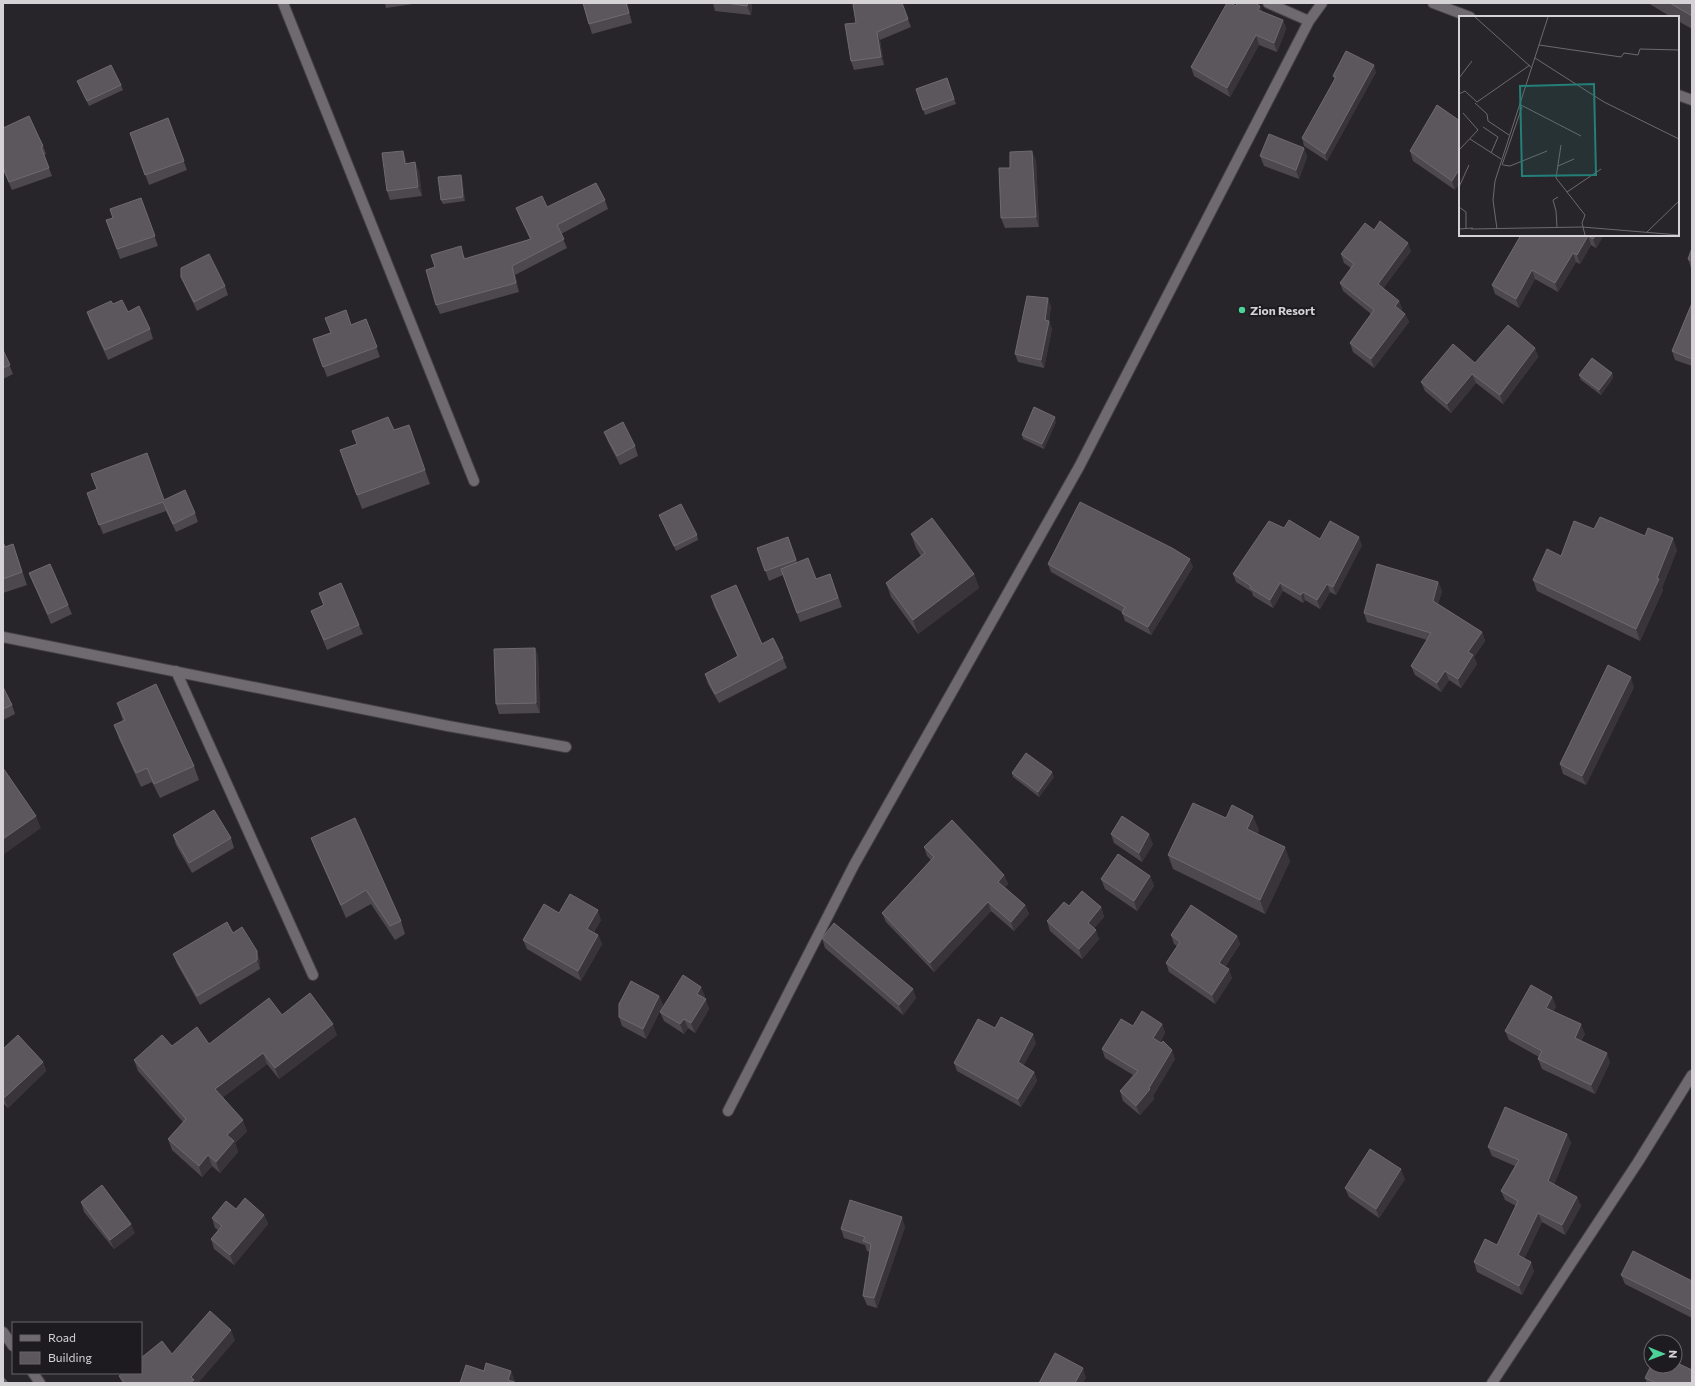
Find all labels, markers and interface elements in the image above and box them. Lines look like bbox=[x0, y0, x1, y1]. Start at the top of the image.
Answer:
inset map bbox=[1459, 16, 1679, 236]
place label: Zion Resort bbox=[1250, 303, 1315, 317]
marker: Zion Resort bbox=[1237, 305, 1247, 315]
legend bbox=[12, 1322, 142, 1374]
text: Road bbox=[48, 1330, 76, 1344]
north arrow bbox=[1643, 1334, 1683, 1374]
text: Building bbox=[48, 1350, 92, 1364]
text: N bbox=[1667, 1350, 1680, 1358]

